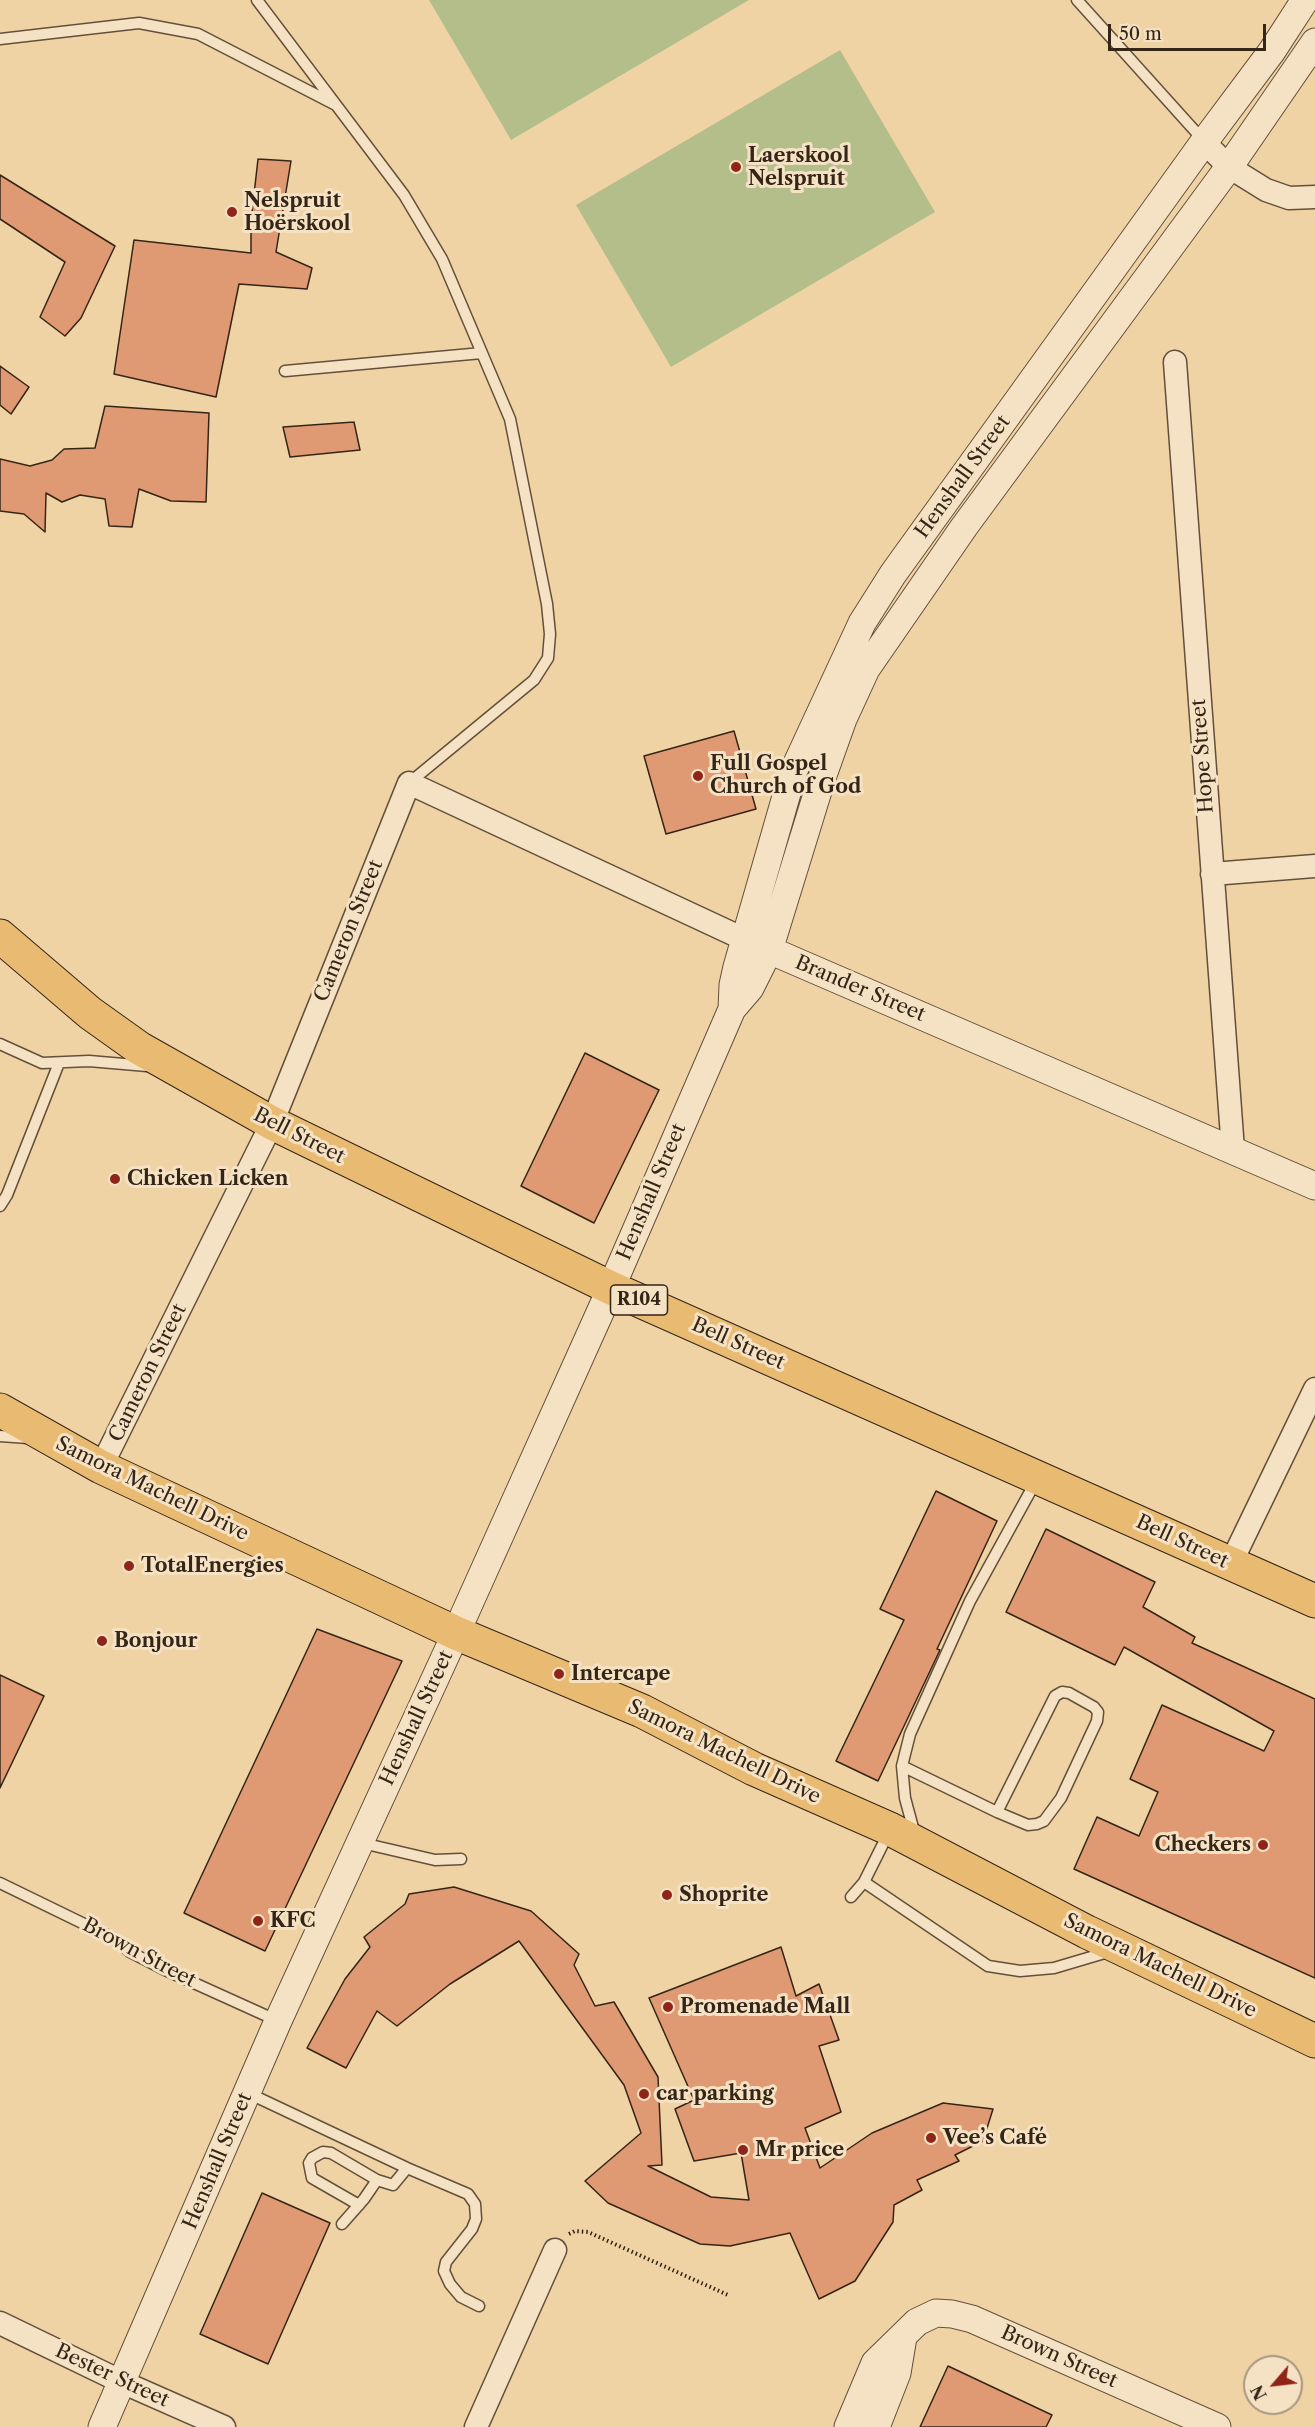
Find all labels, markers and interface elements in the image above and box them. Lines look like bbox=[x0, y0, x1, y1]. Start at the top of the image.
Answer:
scale bar bbox=[1111, 12, 1268, 50]
text: 50 m bbox=[1119, 23, 1162, 45]
place label: Laerskool Nelspruit bbox=[748, 144, 850, 191]
marker: Laerskool Nelspruit bbox=[729, 160, 743, 174]
place label: Nelspruit Hoërskool bbox=[244, 189, 351, 236]
marker: Nelspruit Hoërskool bbox=[225, 205, 239, 219]
street label: Henshall Street bbox=[910, 411, 1016, 543]
street label: Hope Street bbox=[1187, 698, 1219, 814]
place label: Full Gospel Church of God bbox=[710, 752, 861, 799]
marker: Full Gospel Church of God bbox=[691, 769, 705, 783]
street label: Cameron Street bbox=[310, 857, 388, 1005]
street label: Brander Street bbox=[791, 951, 929, 1027]
street label: Bell Street bbox=[249, 1103, 349, 1169]
street label: Henshall Street bbox=[612, 1120, 692, 1264]
place label: Chicken Licken bbox=[127, 1167, 288, 1191]
marker: Chicken Licken bbox=[108, 1172, 122, 1186]
road number: R104 bbox=[610, 1285, 668, 1315]
street label: Cameron Street bbox=[104, 1300, 192, 1446]
street label: Bell Street bbox=[688, 1313, 788, 1375]
street label: Samora Machell Drive bbox=[52, 1432, 252, 1546]
street label: Bell Street bbox=[1132, 1510, 1232, 1574]
place label: TotalEnergies bbox=[141, 1554, 284, 1578]
marker: TotalEnergies bbox=[122, 1559, 136, 1573]
place label: Bonjour bbox=[114, 1629, 198, 1653]
marker: Bonjour bbox=[95, 1634, 109, 1648]
street label: Henshall Street bbox=[375, 1647, 459, 1789]
place label: Intercape bbox=[571, 1662, 671, 1686]
marker: Intercape bbox=[552, 1667, 566, 1681]
street label: Samora Machell Drive bbox=[624, 1695, 824, 1809]
place label: Checkers bbox=[1155, 1833, 1251, 1857]
marker: Checkers bbox=[1256, 1838, 1270, 1852]
place label: Shoprite bbox=[679, 1883, 769, 1907]
marker: Shoprite bbox=[660, 1888, 674, 1902]
place label: KFC bbox=[270, 1909, 316, 1933]
street label: Samora Machell Drive bbox=[1060, 1909, 1260, 2023]
street label: Brown Street bbox=[78, 1913, 200, 1993]
marker: KFC bbox=[251, 1914, 265, 1928]
place label: Promenade Mall bbox=[680, 1995, 850, 2019]
marker: Promenade Mall bbox=[661, 2000, 675, 2014]
place label: car parking bbox=[656, 2082, 774, 2106]
marker: car parking bbox=[637, 2087, 651, 2101]
street label: Henshall Street bbox=[178, 2089, 258, 2233]
place label: Vee’s Café bbox=[943, 2126, 1047, 2150]
marker: Vee’s Café bbox=[924, 2131, 938, 2145]
place label: Mr price bbox=[755, 2138, 844, 2162]
marker: Mr price bbox=[736, 2143, 750, 2157]
street label: Brown Street bbox=[997, 2321, 1121, 2393]
street label: Bester Street bbox=[51, 2339, 173, 2413]
north arrow bbox=[1243, 2355, 1303, 2415]
text: N bbox=[1247, 2382, 1271, 2403]

